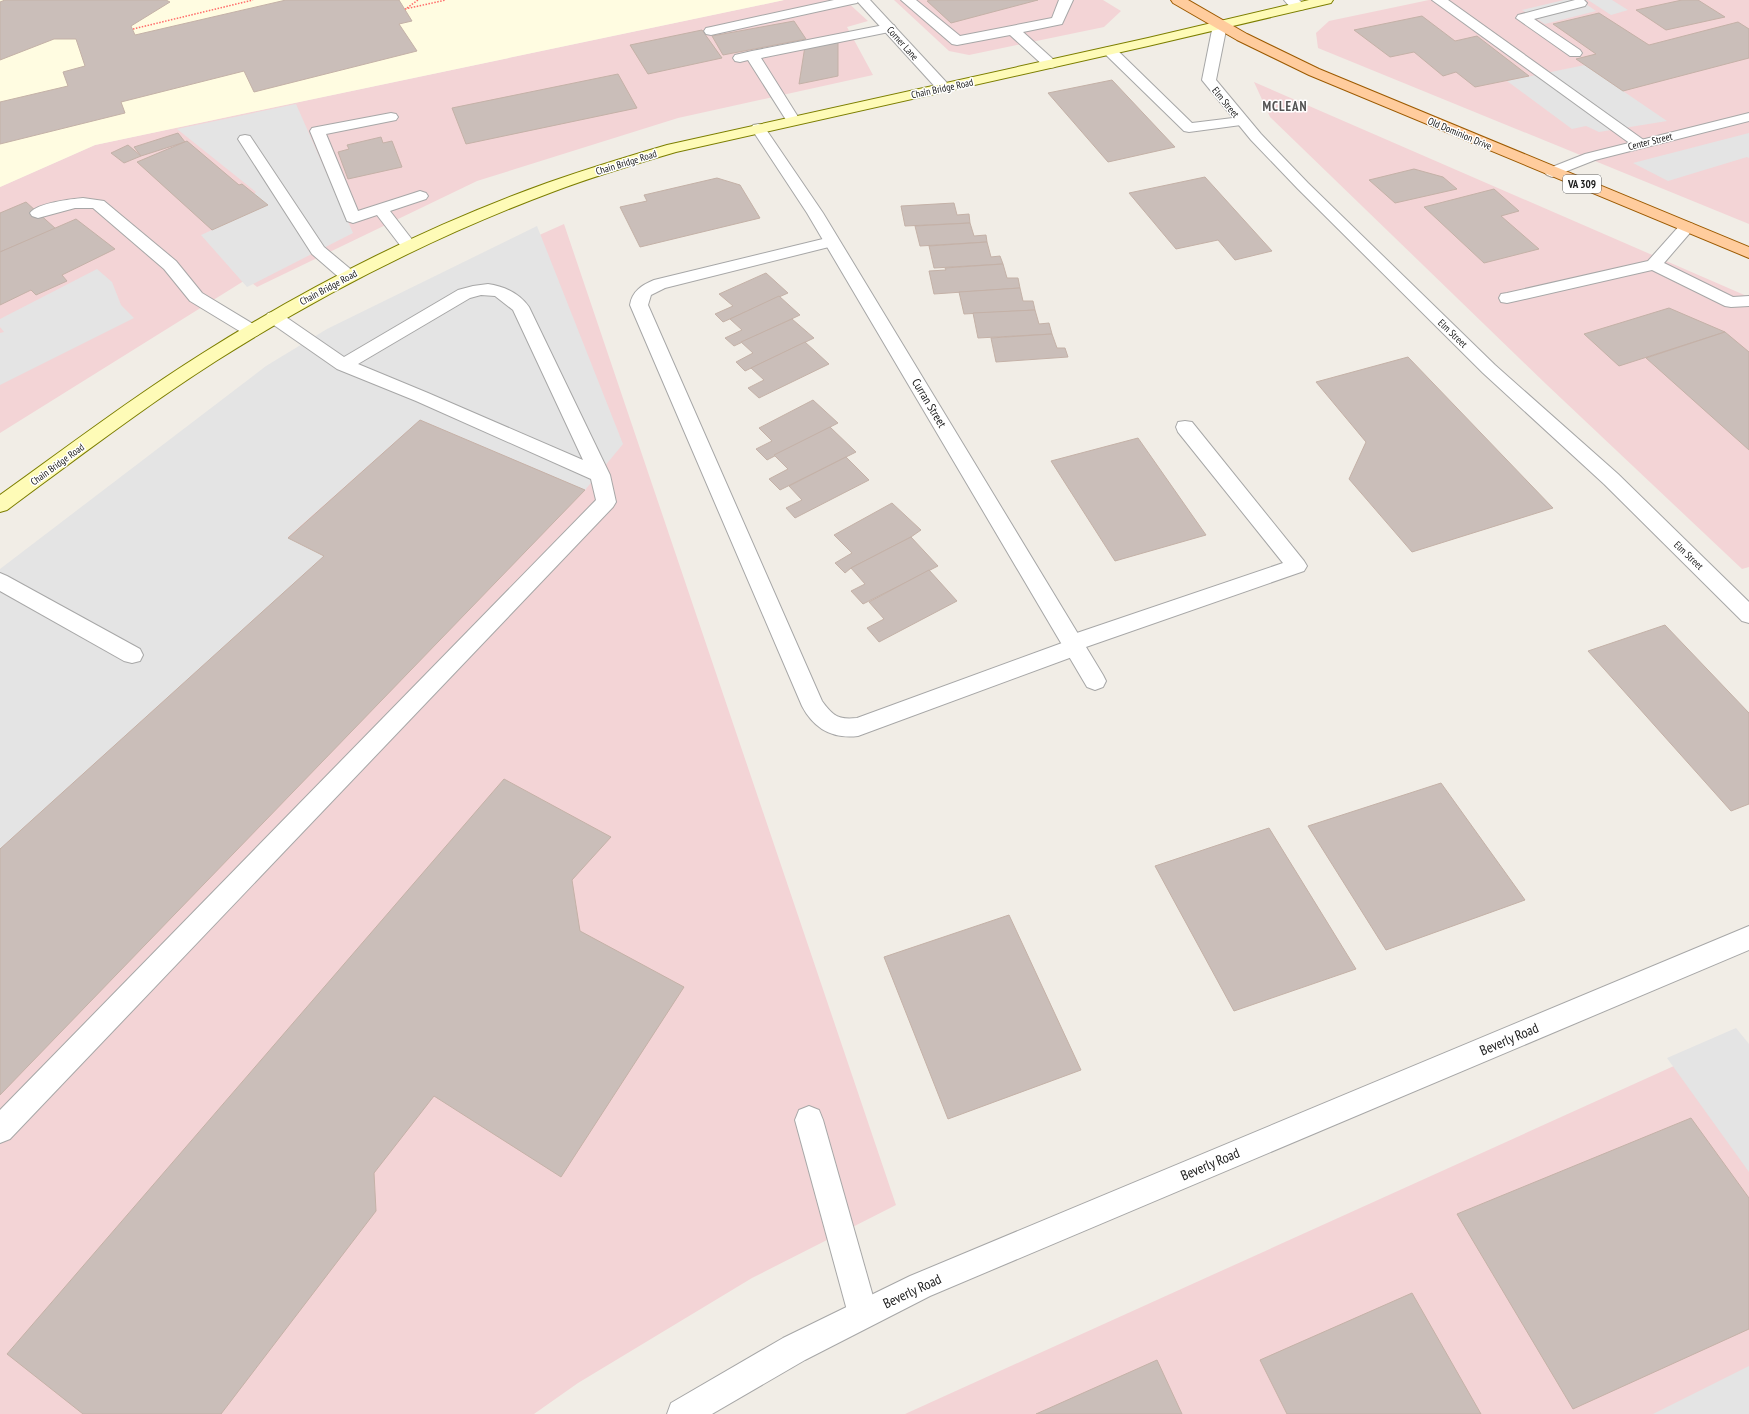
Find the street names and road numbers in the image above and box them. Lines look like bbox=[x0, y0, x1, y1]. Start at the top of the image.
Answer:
street label: Corner Lane bbox=[884, 24, 921, 63]
street label: Chain Bridge Road bbox=[910, 76, 974, 101]
street label: Elm Street bbox=[1209, 84, 1242, 121]
street label: Old Dominion Drive bbox=[1426, 114, 1494, 153]
street label: Center Street bbox=[1627, 130, 1674, 153]
street label: Chain Bridge Road bbox=[594, 147, 658, 178]
road number: VA 309 bbox=[1563, 175, 1601, 193]
street label: Chain Bridge Road bbox=[297, 267, 359, 308]
street label: Elm Street bbox=[1435, 316, 1470, 351]
street label: Curran Street bbox=[909, 375, 950, 431]
street label: Chain Bridge Road bbox=[28, 441, 87, 488]
street label: Elm Street bbox=[1671, 538, 1706, 573]
street label: Beverly Road bbox=[1477, 1019, 1541, 1059]
street label: Beverly Road bbox=[1178, 1144, 1242, 1184]
street label: Beverly Road bbox=[880, 1270, 944, 1312]

